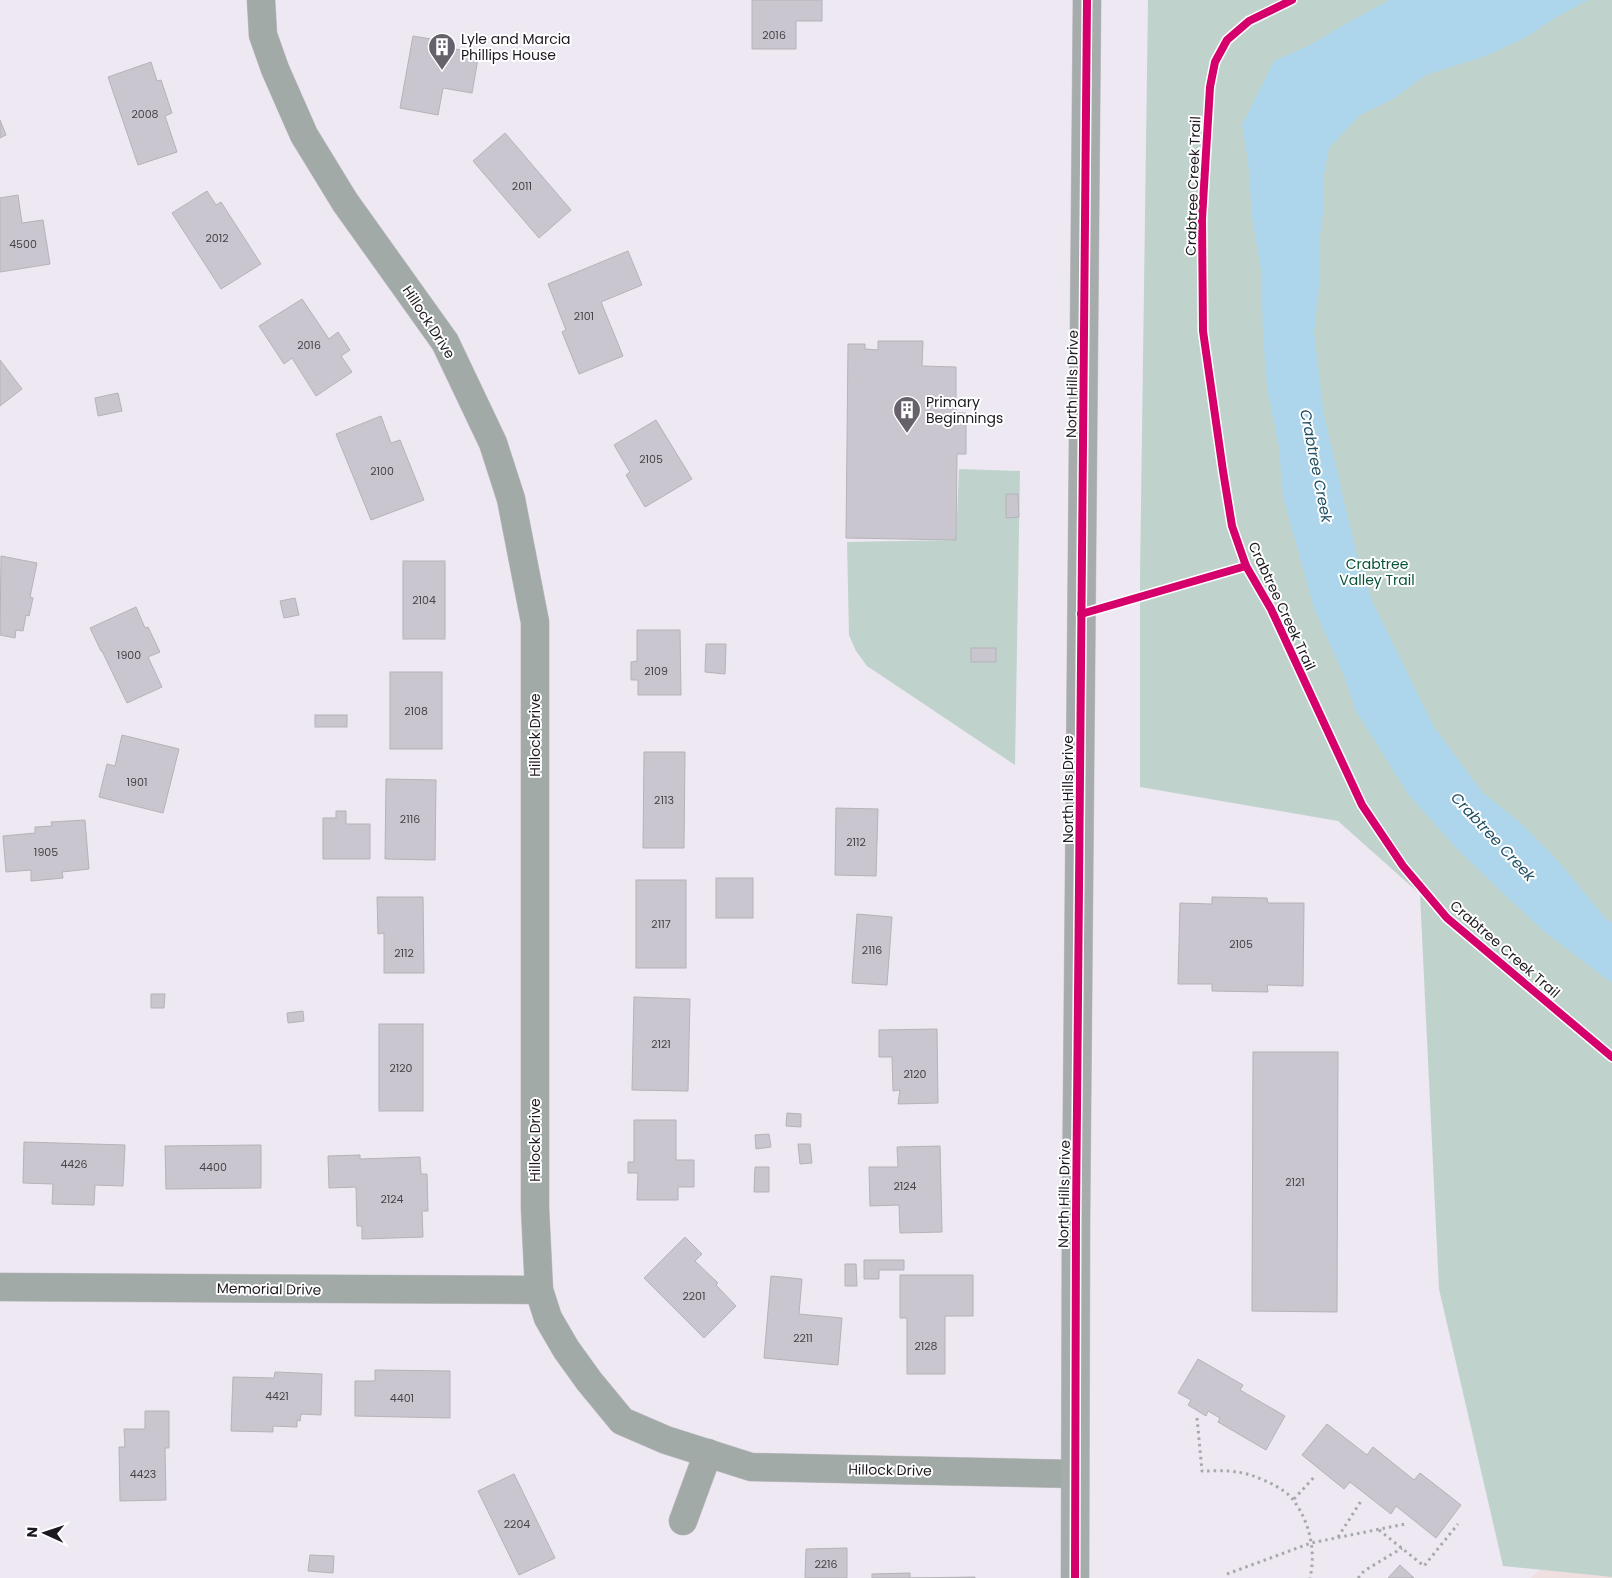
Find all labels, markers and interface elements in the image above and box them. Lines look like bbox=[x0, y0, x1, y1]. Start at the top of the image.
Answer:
house number: 2016 bbox=[762, 27, 786, 43]
place label: Lyle and Marcia Phillips House bbox=[461, 29, 571, 65]
building icon: Lyle and Marcia Phillips House bbox=[427, 32, 457, 71]
house number: 2008 bbox=[131, 106, 159, 122]
street label: Crabtree Creek Trail bbox=[1181, 116, 1205, 256]
house number: 2011 bbox=[512, 178, 532, 194]
house number: 2012 bbox=[205, 230, 229, 246]
house number: 4500 bbox=[9, 236, 37, 252]
street label: Hillock Drive bbox=[398, 282, 460, 363]
house number: 2101 bbox=[574, 308, 594, 324]
street label: North Hills Drive bbox=[1061, 330, 1083, 438]
house number: 2016 bbox=[297, 337, 321, 353]
place label: Primary Beginnings bbox=[926, 392, 1003, 428]
building icon: Primary Beginnings bbox=[892, 395, 922, 434]
water label: Crabtree Creek bbox=[1295, 407, 1338, 526]
house number: 2105 bbox=[639, 451, 663, 467]
house number: 2100 bbox=[370, 463, 394, 479]
street label: Crabtree Creek Trail bbox=[1243, 538, 1321, 674]
park label: Crabtree Valley Trail bbox=[1339, 554, 1415, 590]
house number: 2104 bbox=[412, 592, 436, 608]
house number: 1900 bbox=[117, 647, 141, 663]
house number: 2109 bbox=[644, 663, 668, 679]
street label: Hillock Drive bbox=[525, 693, 545, 777]
house number: 2108 bbox=[404, 703, 428, 719]
street label: North Hills Drive bbox=[1058, 735, 1078, 843]
house number: 1901 bbox=[127, 774, 147, 790]
water label: Crabtree Creek bbox=[1446, 787, 1541, 887]
house number: 2113 bbox=[654, 792, 674, 808]
house number: 2116 bbox=[400, 811, 420, 827]
house number: 2112 bbox=[846, 834, 866, 850]
house number: 1905 bbox=[34, 844, 58, 860]
street label: Crabtree Creek Trail bbox=[1446, 896, 1564, 1002]
house number: 2117 bbox=[651, 916, 671, 932]
house number: 2105 bbox=[1229, 936, 1253, 952]
house number: 2116 bbox=[862, 942, 882, 958]
house number: 2112 bbox=[394, 945, 414, 961]
house number: 2121 bbox=[651, 1036, 671, 1052]
house number: 2120 bbox=[389, 1060, 413, 1076]
house number: 2120 bbox=[903, 1066, 927, 1082]
street label: Hillock Drive bbox=[525, 1098, 545, 1182]
street label: North Hills Drive bbox=[1053, 1140, 1075, 1248]
house number: 4426 bbox=[60, 1156, 88, 1172]
house number: 4400 bbox=[199, 1159, 227, 1175]
house number: 2121 bbox=[1285, 1174, 1305, 1190]
house number: 2124 bbox=[893, 1178, 917, 1194]
house number: 2124 bbox=[380, 1191, 404, 1207]
street label: Memorial Drive bbox=[217, 1278, 322, 1300]
house number: 2201 bbox=[682, 1288, 706, 1304]
house number: 2211 bbox=[793, 1330, 813, 1346]
house number: 2128 bbox=[914, 1338, 938, 1354]
house number: 4421 bbox=[265, 1388, 289, 1404]
house number: 4401 bbox=[390, 1390, 414, 1406]
street label: Hillock Drive bbox=[848, 1459, 932, 1481]
house number: 4423 bbox=[130, 1466, 156, 1482]
north arrow bbox=[20, 1508, 70, 1558]
house number: 2204 bbox=[504, 1516, 530, 1532]
text: N bbox=[22, 1527, 42, 1538]
house number: 2216 bbox=[814, 1556, 838, 1572]

